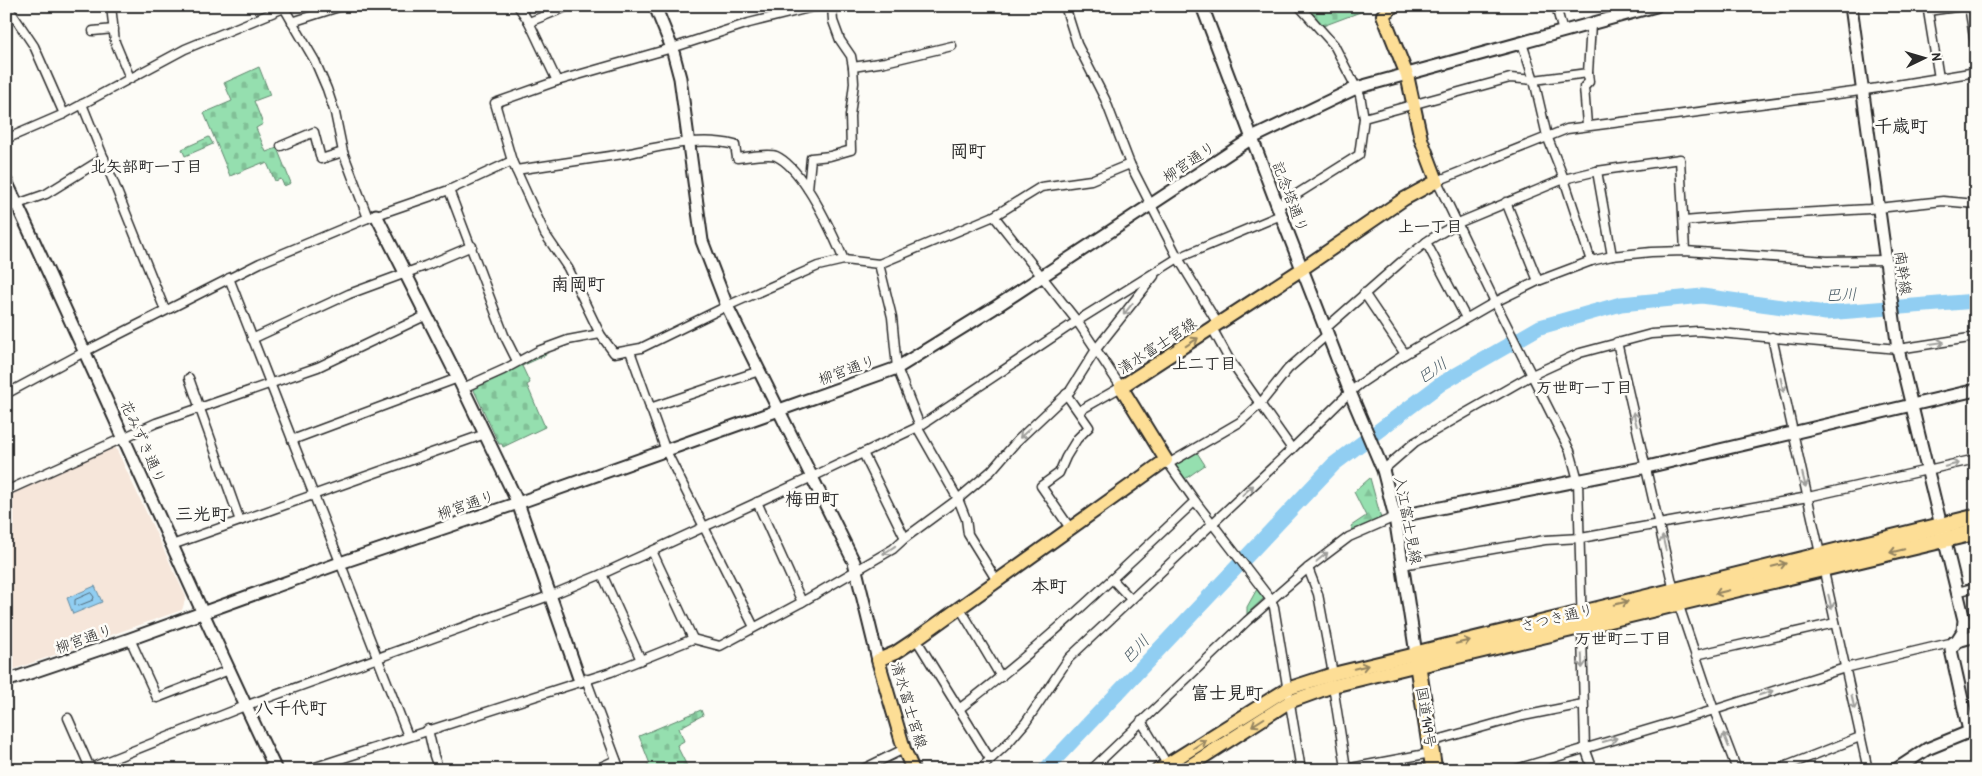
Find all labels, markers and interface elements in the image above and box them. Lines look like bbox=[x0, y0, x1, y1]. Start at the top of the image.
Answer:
north arrow bbox=[1900, 32, 1950, 82]
text: N bbox=[1928, 52, 1947, 62]
district label: 千歳町 bbox=[1874, 113, 1928, 138]
street label: 柳宮通り bbox=[1158, 136, 1219, 187]
district label: 岡町 bbox=[950, 138, 986, 163]
district label: 北矢部町一丁目 bbox=[90, 155, 202, 177]
street label: 記念塔通り bbox=[1267, 158, 1314, 236]
district label: 上一丁目 bbox=[1398, 215, 1462, 237]
street label: 南幹線 bbox=[1890, 249, 1917, 297]
district label: 南岡町 bbox=[551, 271, 605, 296]
water label: 巴川 bbox=[1825, 282, 1857, 306]
one-way arrow bbox=[1123, 302, 1134, 315]
street label: 清水富士宮線 bbox=[1113, 312, 1200, 379]
one-way arrow bbox=[1185, 336, 1199, 347]
one-way arrow bbox=[1929, 338, 1945, 348]
street label: 柳宮通り bbox=[815, 349, 879, 390]
district label: 上二丁目 bbox=[1172, 352, 1236, 374]
water label: 巴川 bbox=[1413, 352, 1451, 388]
district label: 万世町一丁目 bbox=[1536, 376, 1632, 398]
one-way arrow bbox=[1778, 377, 1787, 393]
street label: 花みずき通り bbox=[116, 397, 171, 487]
one-way arrow bbox=[1630, 412, 1640, 428]
one-way arrow bbox=[1019, 427, 1032, 439]
one-way arrow bbox=[1943, 460, 1959, 469]
one-way arrow bbox=[1800, 472, 1809, 488]
street label: 入江富士見線 bbox=[1390, 474, 1427, 566]
one-way arrow bbox=[1242, 484, 1254, 496]
street label: 柳宮通り bbox=[434, 485, 498, 524]
district label: 梅田町 bbox=[785, 486, 839, 511]
district label: 三光町 bbox=[175, 501, 229, 526]
one-way arrow bbox=[1658, 536, 1668, 552]
one-way arrow bbox=[882, 545, 896, 555]
one-way arrow bbox=[1890, 547, 1906, 556]
one-way arrow bbox=[1315, 551, 1328, 562]
one-way arrow bbox=[1770, 560, 1786, 569]
district label: 本町 bbox=[1031, 573, 1067, 598]
one-way arrow bbox=[1715, 588, 1731, 598]
one-way arrow bbox=[1826, 594, 1835, 610]
street label: さつき通り bbox=[1518, 598, 1596, 637]
one-way arrow bbox=[1612, 598, 1628, 607]
street label: 柳宮通り bbox=[52, 619, 116, 658]
district label: 万世町二丁目 bbox=[1575, 627, 1671, 649]
water label: 巴川 bbox=[1116, 630, 1154, 668]
one-way arrow bbox=[1454, 637, 1470, 646]
one-way arrow bbox=[1577, 652, 1587, 669]
street label: 清水富士宮線 bbox=[886, 659, 933, 751]
one-way arrow bbox=[1352, 662, 1368, 671]
district label: 富士見町 bbox=[1191, 680, 1263, 705]
street label: 国道149号 bbox=[1411, 685, 1442, 749]
one-way arrow bbox=[1757, 688, 1773, 698]
one-way arrow bbox=[1849, 694, 1858, 710]
district label: 八千代町 bbox=[255, 695, 327, 720]
one-way arrow bbox=[1251, 717, 1265, 727]
one-way arrow bbox=[1721, 733, 1730, 748]
one-way arrow bbox=[1601, 735, 1617, 745]
one-way arrow bbox=[1192, 738, 1206, 748]

